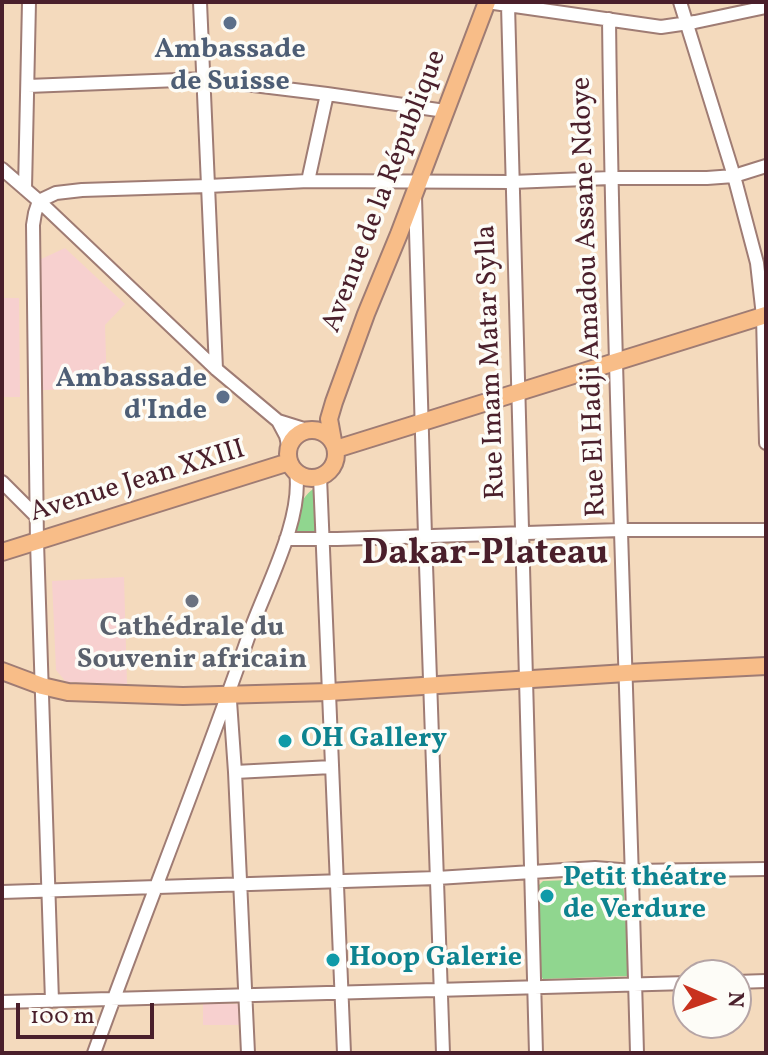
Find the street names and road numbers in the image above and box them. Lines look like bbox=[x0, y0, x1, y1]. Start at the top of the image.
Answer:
street label: Avenue de la République bbox=[317, 46, 455, 338]
street label: Rue El Hadji Amadou Assane Ndoye bbox=[567, 76, 615, 518]
street label: Rue Imam Matar Sylla bbox=[471, 224, 515, 500]
street label: Avenue Jean XXIII bbox=[26, 434, 250, 532]

